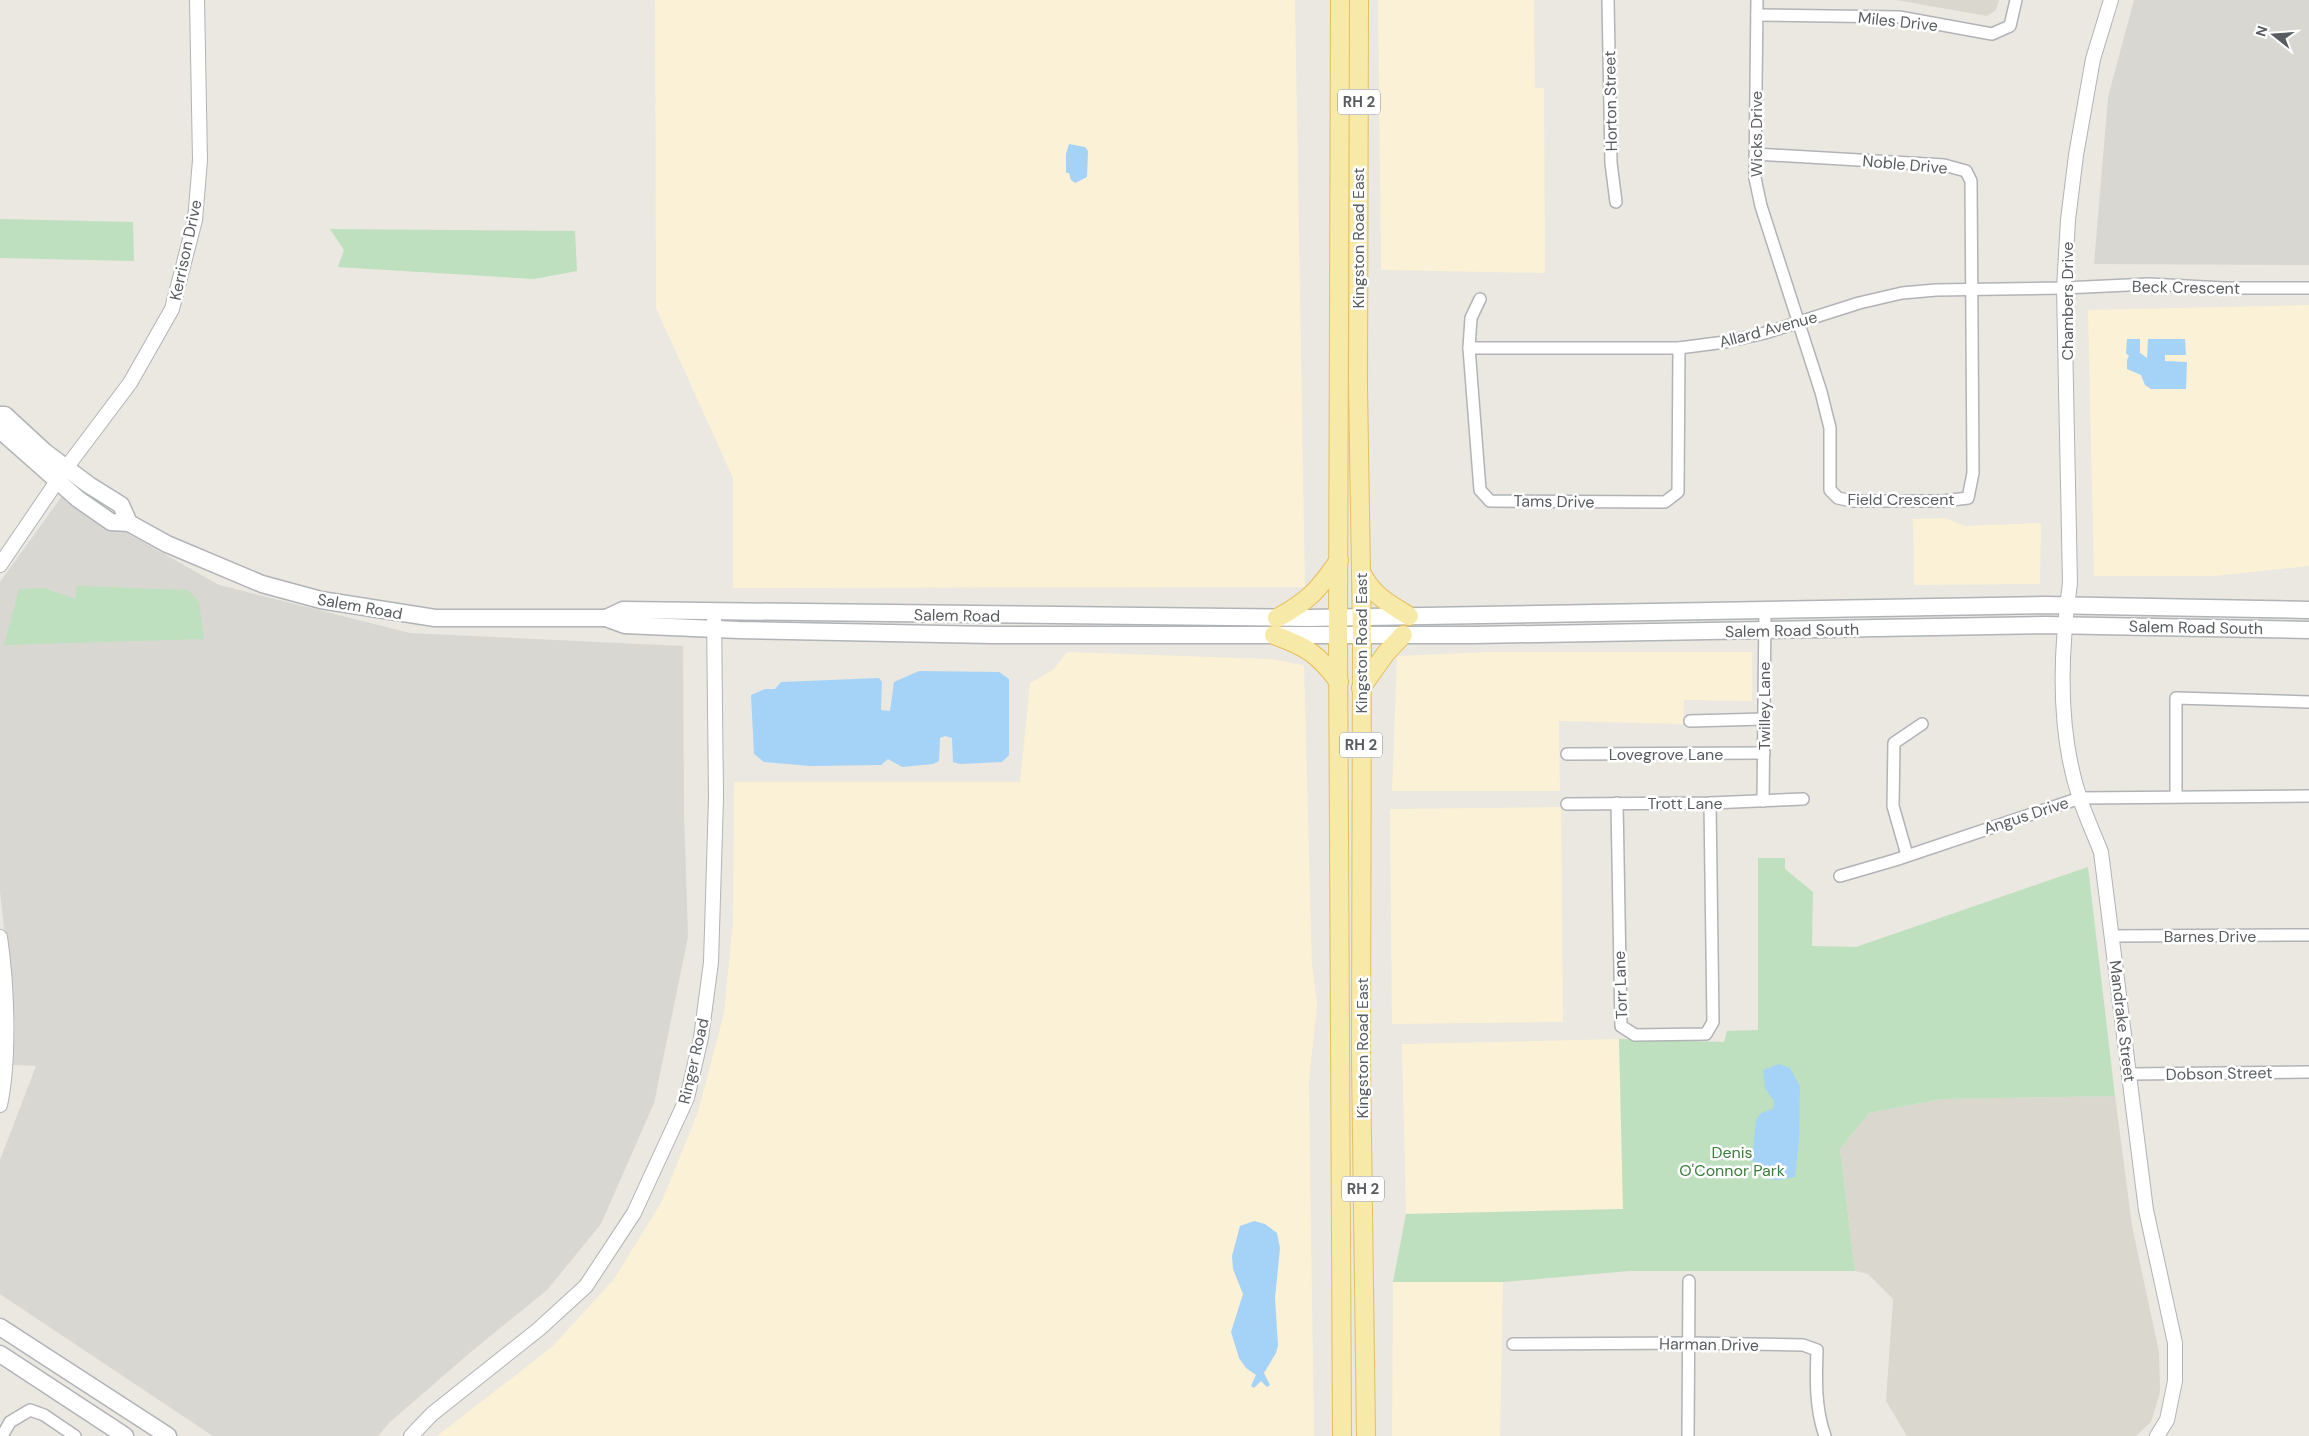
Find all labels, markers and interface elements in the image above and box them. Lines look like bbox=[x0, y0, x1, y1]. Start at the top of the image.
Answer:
street label: Miles Drive bbox=[1857, 7, 1939, 36]
north arrow bbox=[2249, 10, 2299, 60]
text: N bbox=[2251, 24, 2272, 39]
street label: Horton Street bbox=[1599, 51, 1622, 151]
road number: RH 2 bbox=[1338, 90, 1380, 114]
street label: Wicks Drive bbox=[1746, 91, 1767, 177]
street label: Noble Drive bbox=[1862, 150, 1948, 179]
street label: Kingston Road East bbox=[1348, 167, 1369, 309]
street label: Kerrison Drive bbox=[165, 198, 206, 302]
street label: Chambers Drive bbox=[2057, 242, 2078, 360]
street label: Beck Crescent bbox=[2132, 276, 2240, 299]
street label: Allard Avenue bbox=[1717, 306, 1820, 353]
street label: Field Crescent bbox=[1847, 489, 1955, 510]
street label: Tams Drive bbox=[1513, 490, 1595, 513]
street label: Kingston Road East bbox=[1351, 572, 1372, 714]
street label: Salem Road bbox=[316, 589, 404, 624]
street label: Salem Road bbox=[914, 604, 1000, 627]
street label: Salem Road South bbox=[2129, 616, 2263, 639]
street label: Salem Road South bbox=[1725, 619, 1859, 642]
street label: Twilley Lane bbox=[1754, 662, 1775, 750]
road number: RH 2 bbox=[1340, 732, 1382, 758]
street label: Lovegrove Lane bbox=[1609, 744, 1723, 765]
street label: Angus Drive bbox=[1981, 792, 2071, 839]
street label: Trott Lane bbox=[1647, 793, 1723, 814]
street label: Barnes Drive bbox=[2164, 926, 2256, 947]
street label: Torr Lane bbox=[1609, 950, 1632, 1020]
street label: Mandrake Street bbox=[2105, 959, 2140, 1083]
street label: Kingston Road East bbox=[1352, 977, 1373, 1119]
street label: Ringer Road bbox=[673, 1016, 714, 1106]
street label: Dobson Street bbox=[2165, 1062, 2273, 1085]
park label: Denis O'Connor Park bbox=[1679, 1142, 1785, 1181]
road number: RH 2 bbox=[1342, 1176, 1384, 1202]
street label: Harman Drive bbox=[1659, 1333, 1759, 1356]

